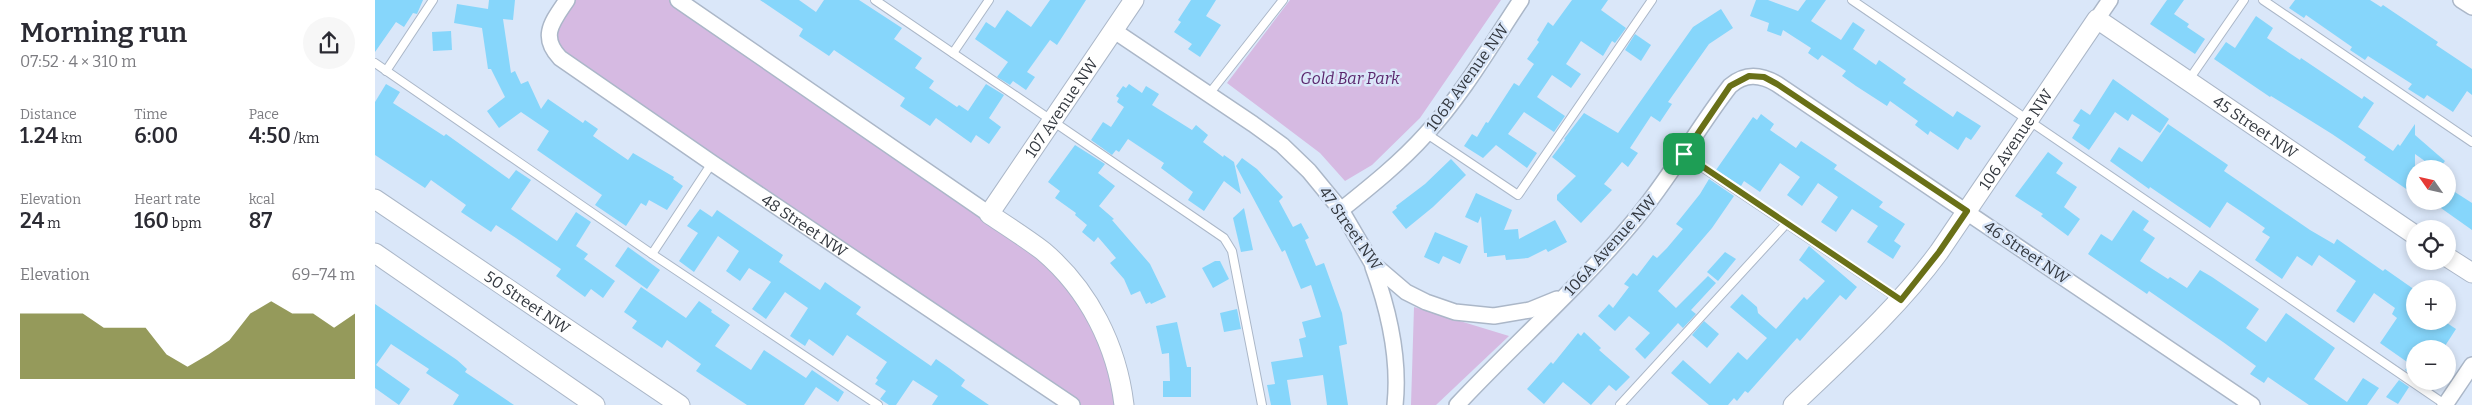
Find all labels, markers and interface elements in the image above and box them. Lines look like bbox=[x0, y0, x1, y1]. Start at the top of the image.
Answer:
text: Morning run bbox=[20, 16, 187, 49]
button: share bbox=[303, 17, 355, 69]
street label: 106B Avenue NW bbox=[1422, 20, 1513, 135]
text: 07:52 · 4 × 310 m bbox=[20, 52, 137, 71]
street label: 107 Avenue NW bbox=[1021, 54, 1102, 161]
park label: Gold Bar Park bbox=[1300, 69, 1400, 88]
street label: 106 Avenue NW bbox=[1975, 85, 2057, 194]
street label: 45 Street NW bbox=[2209, 92, 2302, 163]
text: Distance bbox=[20, 106, 77, 123]
text: Time bbox=[134, 106, 167, 123]
text: Pace bbox=[249, 106, 279, 123]
text: 1.24 bbox=[20, 123, 58, 149]
text: 6:00 bbox=[134, 123, 178, 149]
text: 4:50 bbox=[249, 123, 291, 149]
text: km bbox=[58, 130, 82, 147]
text: /km bbox=[291, 130, 319, 147]
pin bbox=[1663, 133, 1705, 175]
icon: arrive bbox=[1670, 140, 1698, 168]
north arrow bbox=[2406, 160, 2456, 210]
map controls bbox=[2406, 160, 2456, 390]
street label: 47 Street NW bbox=[1315, 183, 1387, 274]
street label: 48 Street NW bbox=[758, 190, 851, 262]
text: Elevation bbox=[20, 191, 81, 208]
text: Heart rate bbox=[134, 191, 201, 208]
text: kcal bbox=[249, 191, 275, 208]
street label: 106A Avenue NW bbox=[1560, 191, 1661, 300]
text: 24 bbox=[20, 208, 44, 234]
text: 160 bbox=[134, 208, 169, 234]
text: 87 bbox=[249, 208, 272, 234]
text: m bbox=[44, 215, 60, 232]
text: bpm bbox=[169, 215, 202, 232]
street label: 46 Street NW bbox=[1980, 217, 2074, 288]
button: locate bbox=[2406, 220, 2456, 270]
text: Elevation bbox=[20, 265, 90, 284]
text: 69–74 m bbox=[292, 265, 355, 284]
street label: 50 Street NW bbox=[481, 267, 574, 338]
button: + bbox=[2406, 280, 2456, 330]
button: − bbox=[2406, 340, 2456, 390]

